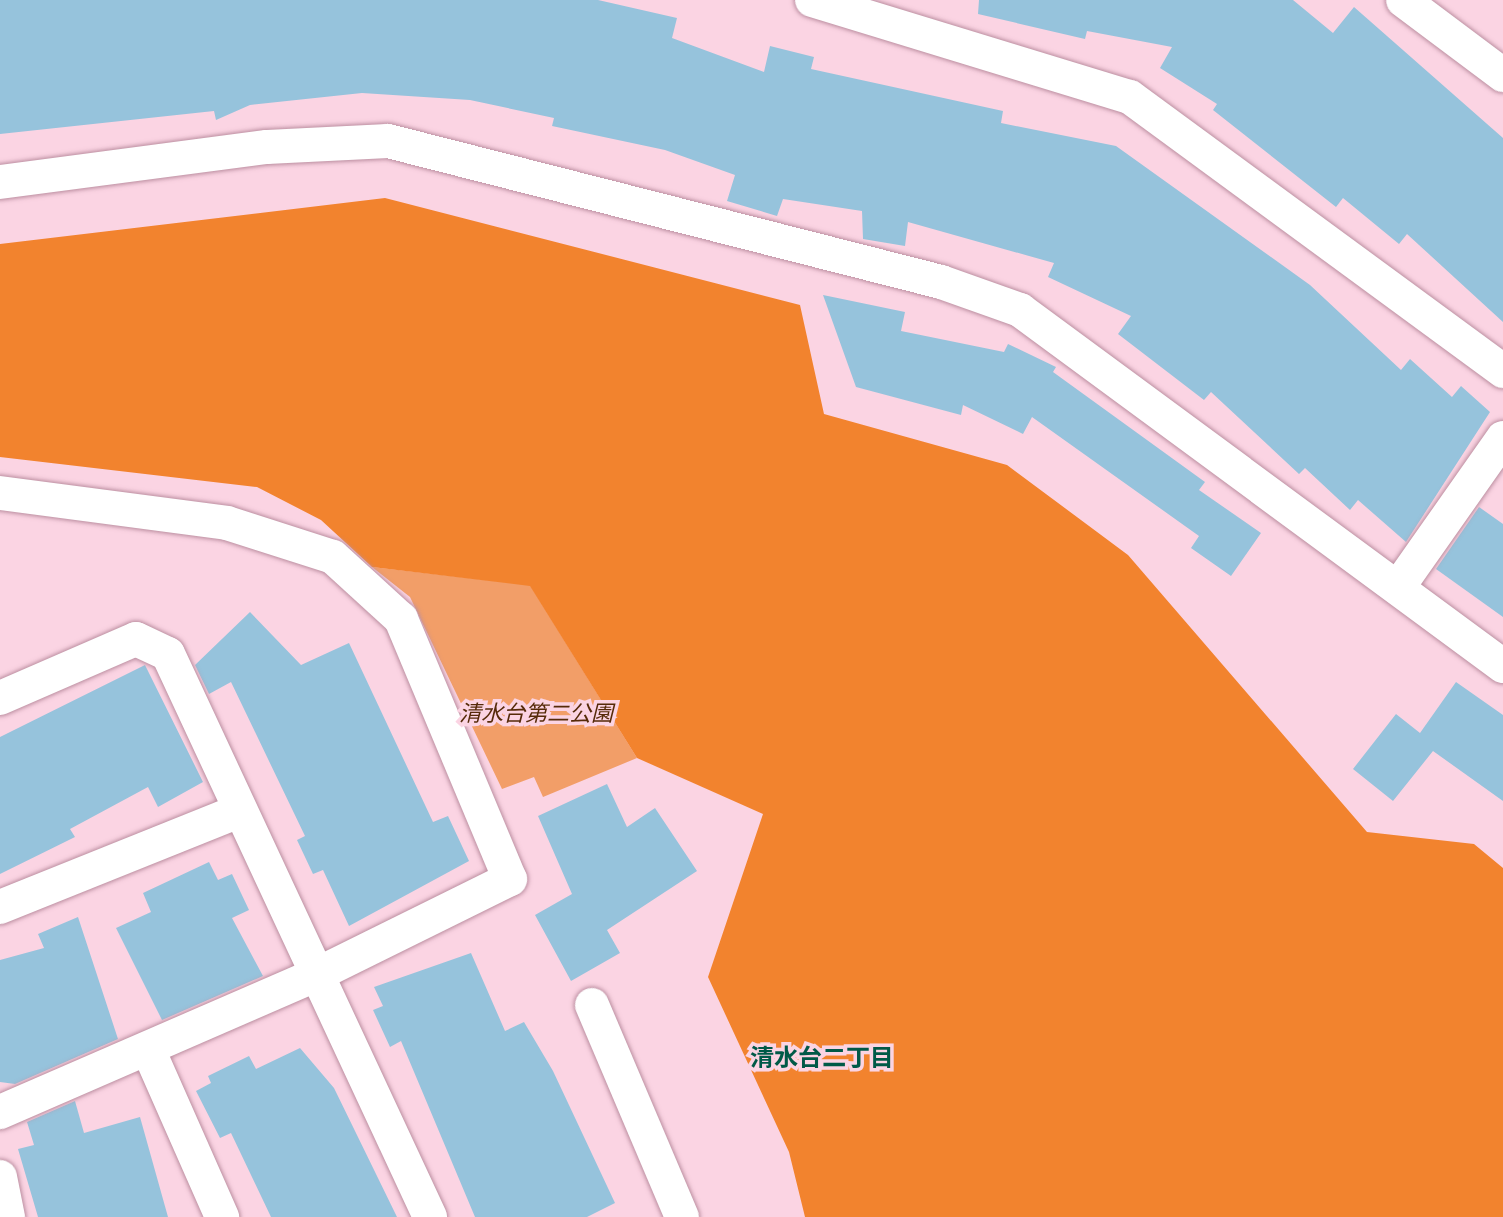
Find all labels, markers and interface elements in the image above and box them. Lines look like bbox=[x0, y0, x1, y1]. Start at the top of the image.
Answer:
park label: 清水台第二公園 bbox=[459, 700, 613, 726]
district label: 清水台二丁目 bbox=[750, 1043, 894, 1071]

